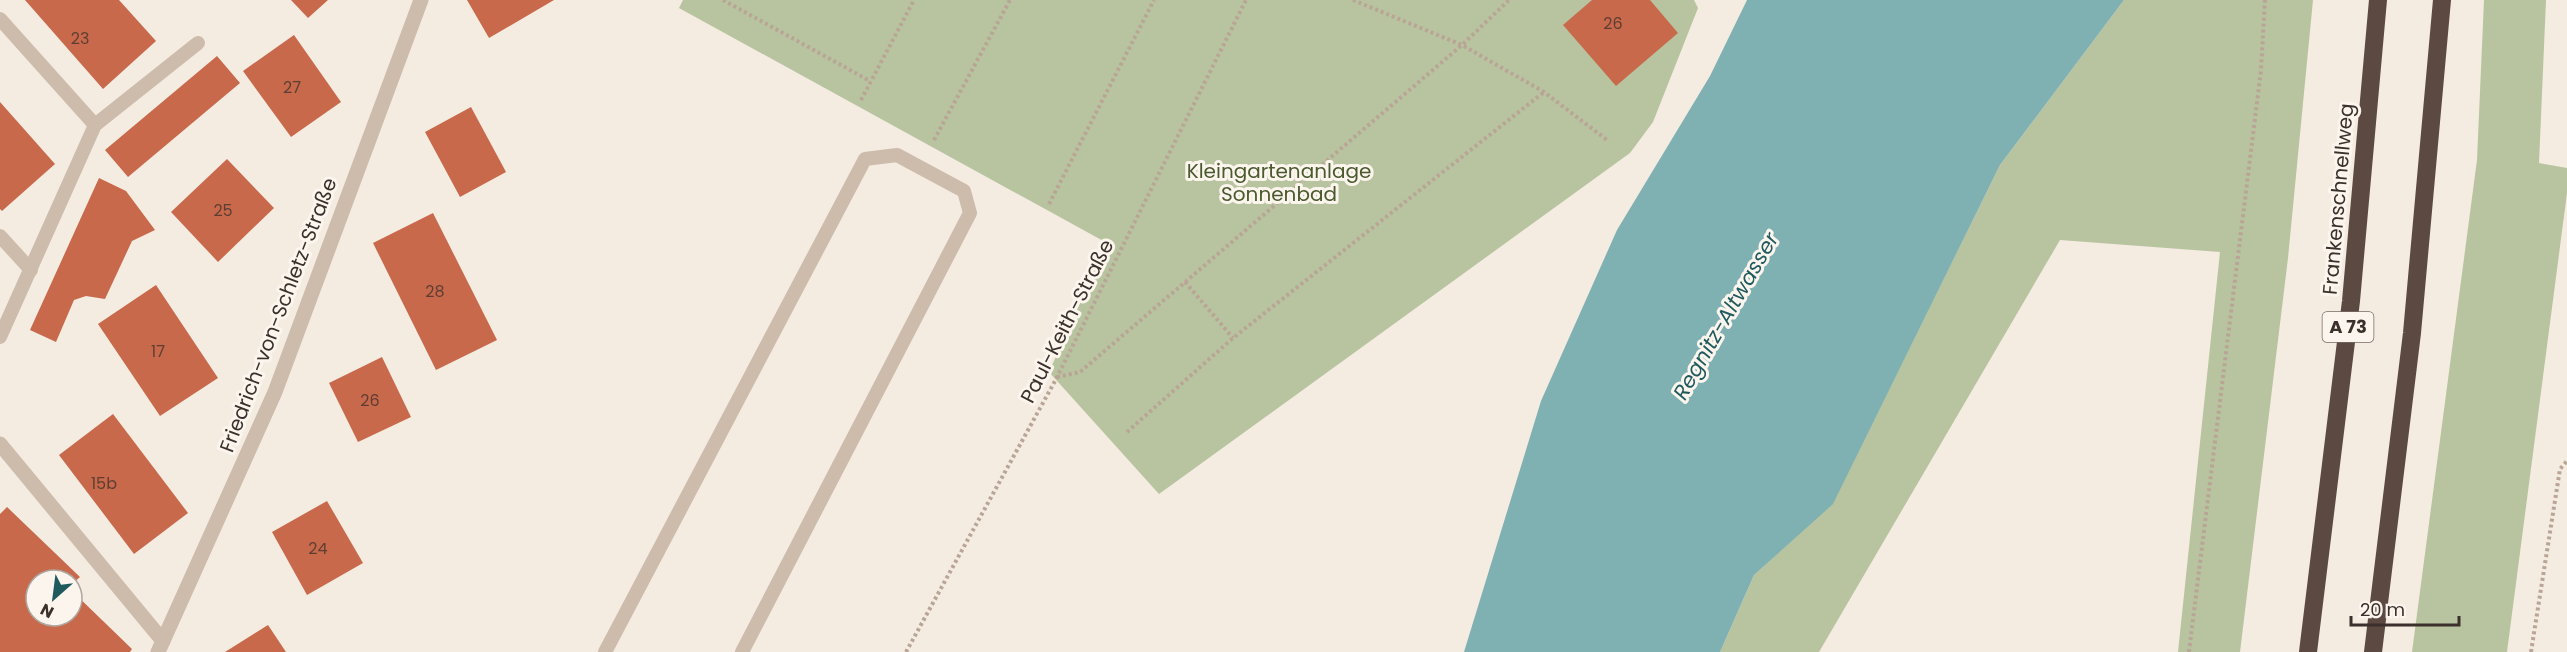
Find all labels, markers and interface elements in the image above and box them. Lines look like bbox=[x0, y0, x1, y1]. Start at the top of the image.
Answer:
house number: 26 bbox=[1603, 12, 1623, 35]
house number: 23 bbox=[71, 27, 89, 50]
house number: 27 bbox=[283, 76, 301, 99]
street label: Frankenschnellweg bbox=[2316, 102, 2360, 296]
park label: Kleingartenanlage Sonnenbad bbox=[1187, 157, 1371, 208]
street label: Friedrich-von-Schletz-Straße bbox=[213, 174, 343, 456]
house number: 25 bbox=[213, 199, 233, 222]
water label: Regnitz-Altwasser bbox=[1666, 226, 1786, 405]
street label: Paul-Keith-Straße bbox=[1014, 234, 1120, 408]
house number: 28 bbox=[425, 280, 445, 303]
road number: A 73 bbox=[2322, 312, 2374, 342]
house number: 17 bbox=[151, 340, 165, 363]
house number: 26 bbox=[360, 389, 380, 412]
house number: 15b bbox=[91, 472, 117, 495]
house number: 24 bbox=[308, 537, 328, 560]
north arrow bbox=[24, 568, 84, 628]
scale bar bbox=[2351, 589, 2459, 627]
text: 20 m bbox=[2360, 597, 2405, 622]
text: N bbox=[36, 598, 58, 624]

